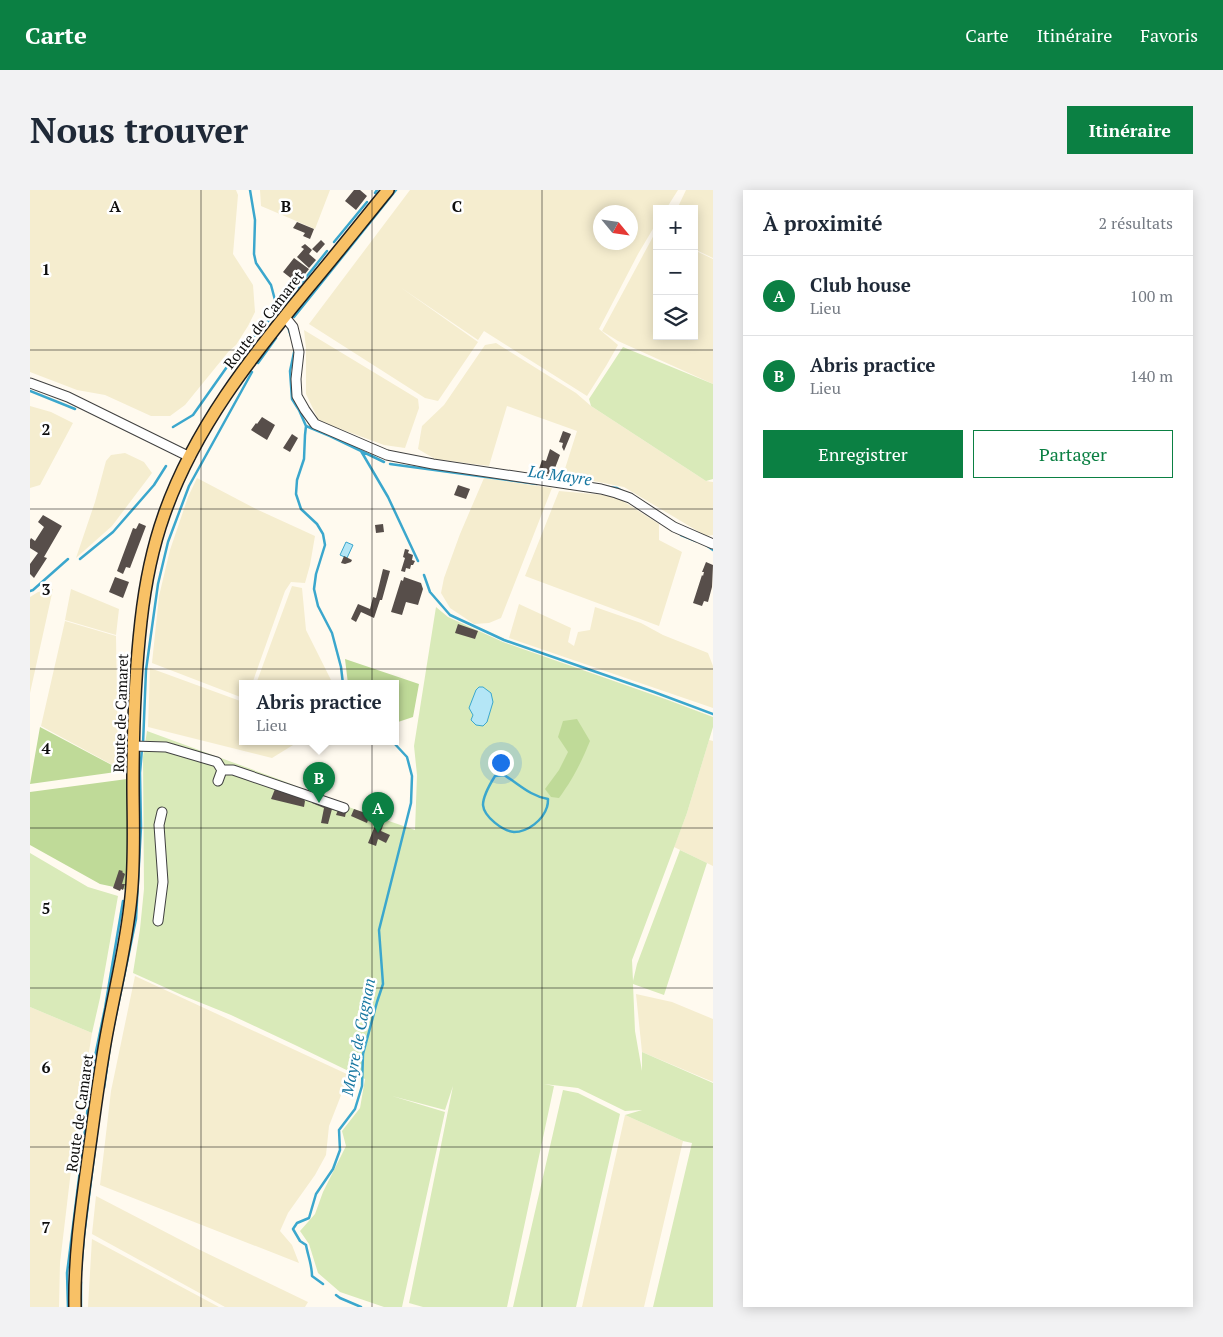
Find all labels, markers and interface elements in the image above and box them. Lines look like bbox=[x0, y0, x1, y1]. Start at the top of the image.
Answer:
text: Carte bbox=[25, 19, 87, 51]
text: Carte bbox=[965, 23, 1009, 47]
text: Itinéraire bbox=[1037, 23, 1112, 47]
text: Favoris bbox=[1140, 23, 1198, 47]
button: Itinéraire bbox=[1067, 106, 1193, 154]
text: Nous trouver bbox=[30, 107, 248, 153]
text: A bbox=[109, 195, 121, 217]
text: B bbox=[281, 195, 291, 217]
text: C bbox=[452, 195, 462, 217]
north arrow bbox=[593, 205, 638, 250]
map controls bbox=[653, 205, 698, 340]
button: + bbox=[653, 205, 698, 250]
text: À proximité bbox=[763, 209, 883, 237]
text: 2 résultats bbox=[1099, 212, 1173, 234]
button: − bbox=[653, 250, 698, 295]
text: 1 bbox=[41, 258, 51, 280]
street label: Route de Camaret bbox=[219, 266, 308, 372]
text: Club house bbox=[810, 272, 911, 297]
text: A bbox=[773, 285, 785, 307]
text: 100 m bbox=[1130, 285, 1173, 307]
button: layers bbox=[653, 295, 698, 340]
text: Lieu bbox=[810, 297, 841, 319]
text: Abris practice bbox=[810, 352, 936, 377]
text: B bbox=[774, 365, 784, 387]
text: 140 m bbox=[1130, 365, 1173, 387]
text: Lieu bbox=[810, 377, 841, 399]
text: 2 bbox=[41, 418, 51, 440]
button: Enregistrer bbox=[763, 430, 963, 478]
button: Partager bbox=[973, 430, 1173, 478]
water label: La Mayre bbox=[526, 460, 593, 490]
text: 3 bbox=[41, 578, 51, 600]
street label: Route de Camaret bbox=[108, 653, 132, 773]
popup bbox=[239, 680, 399, 745]
text: Abris practice bbox=[256, 689, 382, 714]
text: Lieu bbox=[256, 714, 287, 736]
text: 4 bbox=[41, 737, 51, 759]
your location bbox=[488, 750, 514, 776]
pin: B bbox=[303, 762, 335, 803]
pin: A bbox=[362, 792, 394, 833]
text: 5 bbox=[41, 897, 51, 919]
water label: Mayre de Cagnan bbox=[336, 976, 380, 1099]
street label: Route de Camaret bbox=[61, 1052, 97, 1173]
text: 6 bbox=[41, 1056, 51, 1078]
text: 7 bbox=[41, 1216, 51, 1238]

